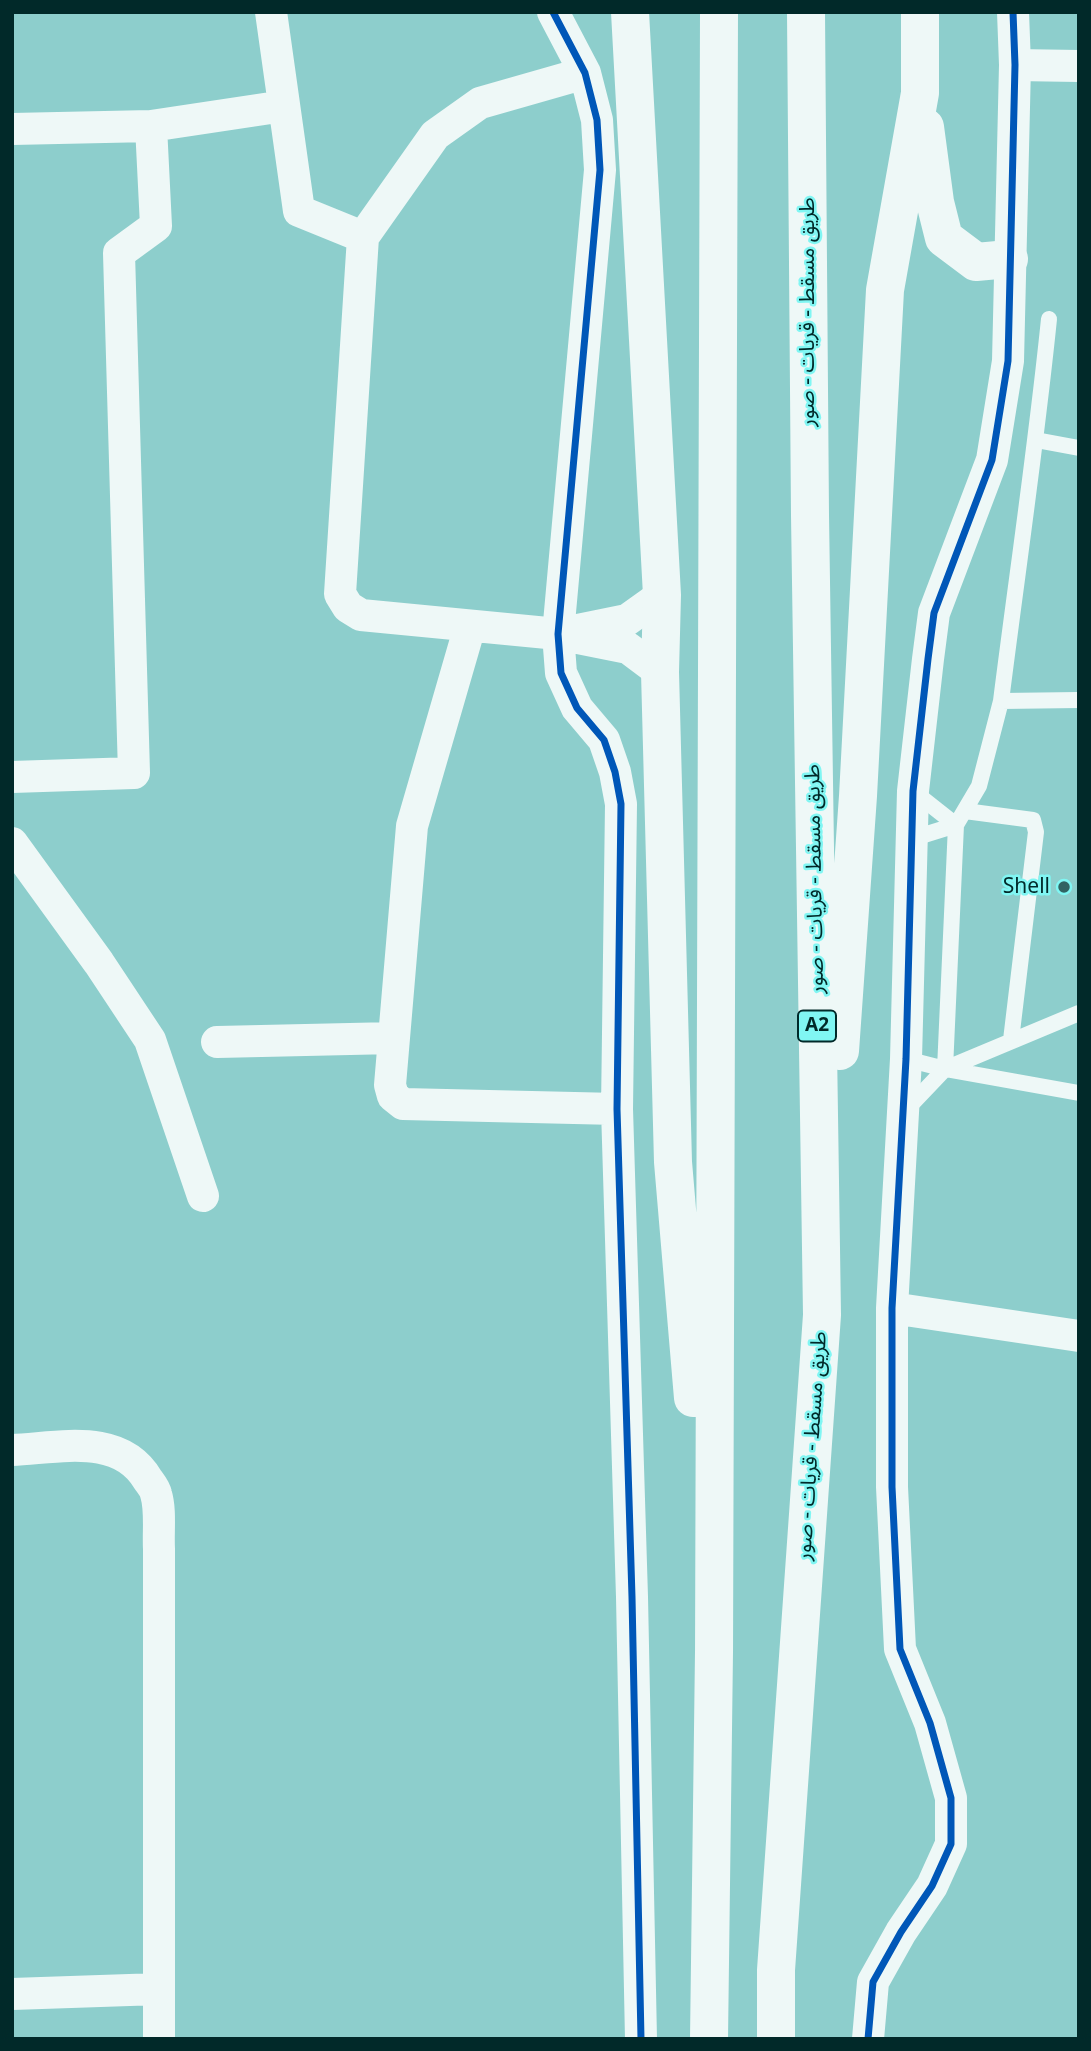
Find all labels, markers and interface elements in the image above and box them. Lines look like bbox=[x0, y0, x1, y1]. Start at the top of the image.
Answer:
street label: طريق مسقط - قريات - صور bbox=[795, 197, 821, 427]
street label: طريق مسقط - قريات - صور bbox=[800, 764, 830, 994]
place label: Shell bbox=[1003, 874, 1050, 900]
marker: Shell bbox=[1056, 879, 1072, 895]
road number: A2 bbox=[798, 1010, 836, 1042]
street label: طريق مسقط - قريات - صور bbox=[791, 1331, 833, 1561]

